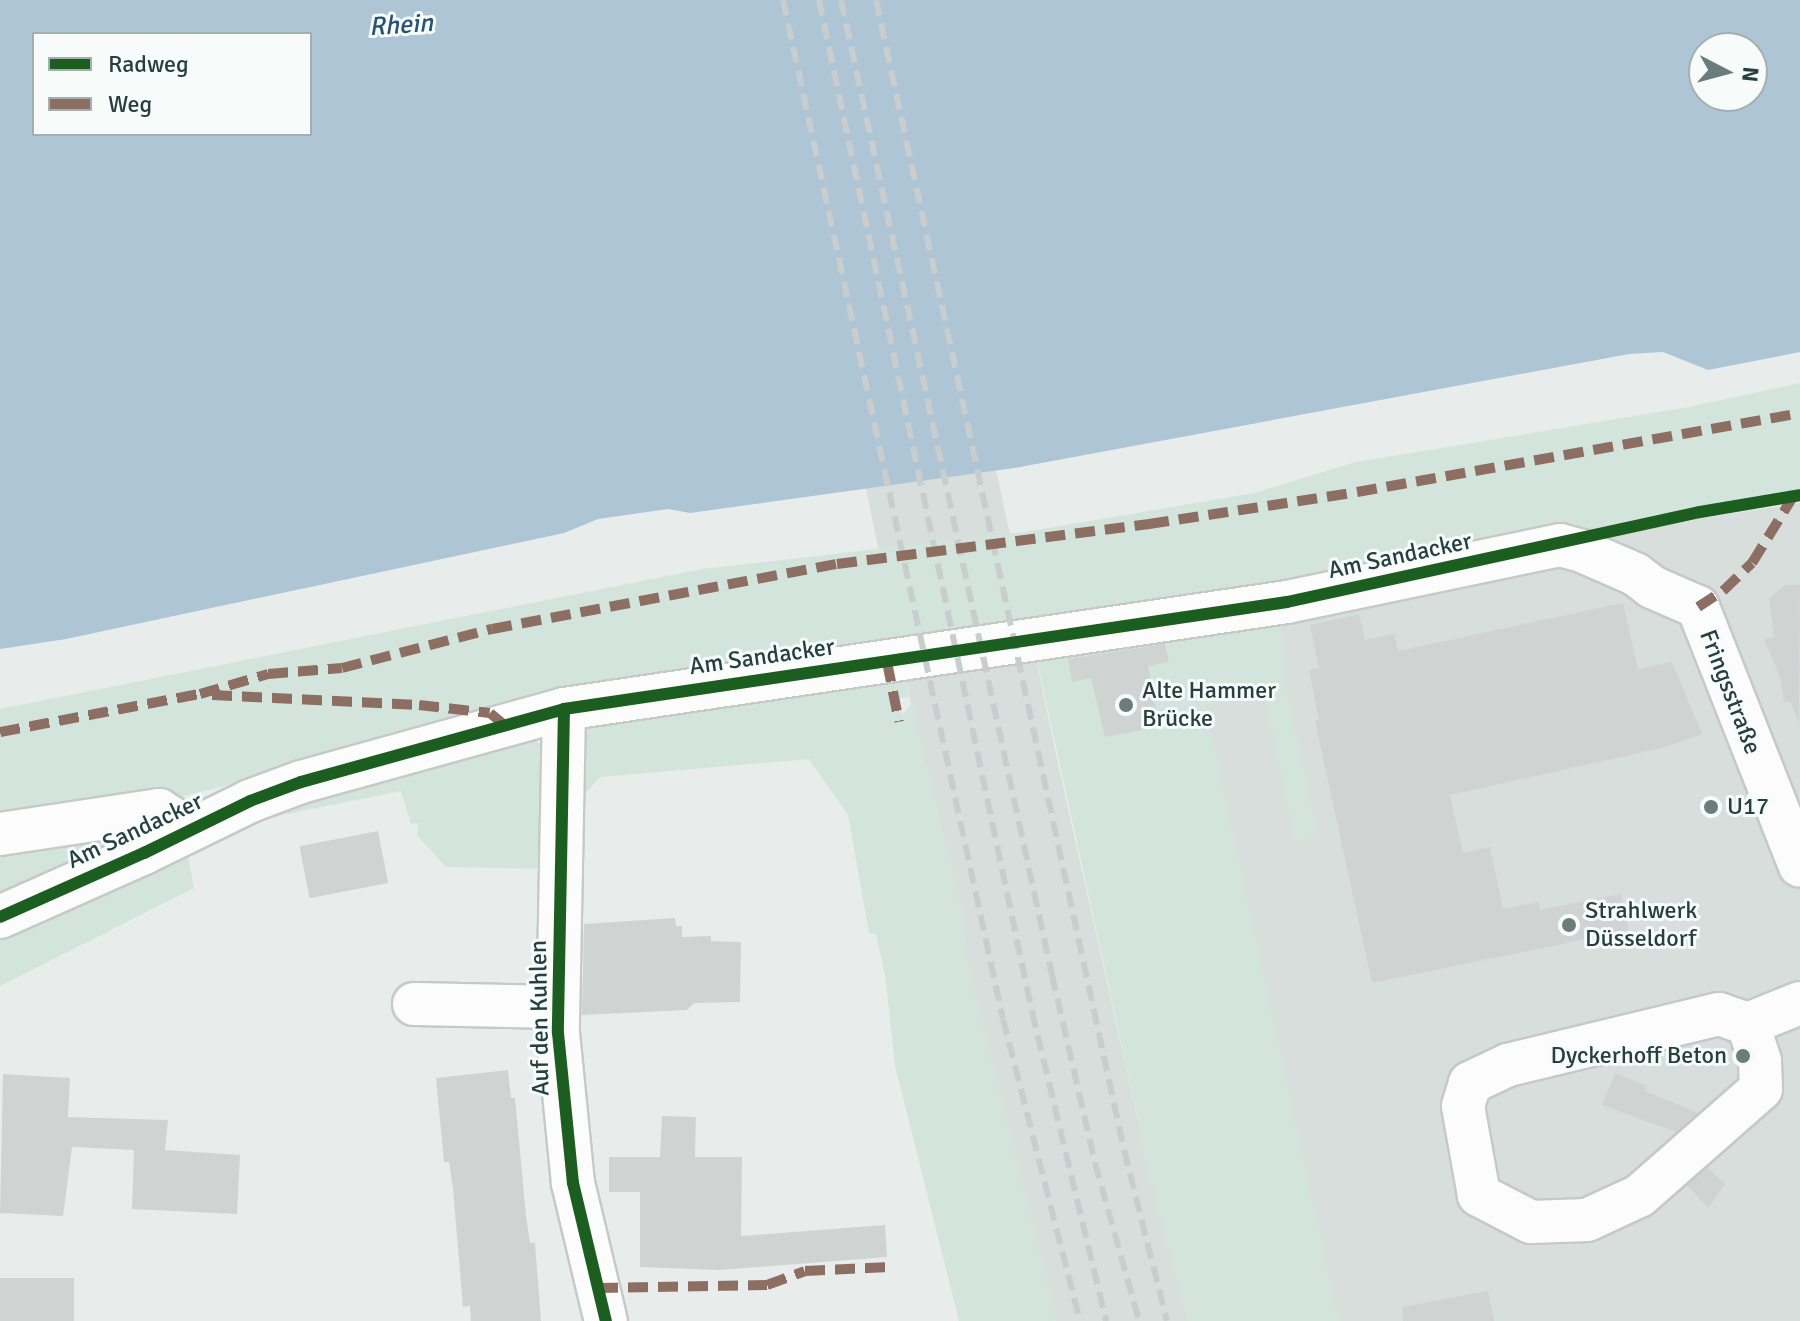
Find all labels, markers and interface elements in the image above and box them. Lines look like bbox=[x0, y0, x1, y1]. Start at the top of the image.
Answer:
water label: Rhein bbox=[368, 8, 434, 44]
legend bbox=[32, 32, 312, 136]
north arrow bbox=[1688, 32, 1768, 112]
text: Radweg bbox=[108, 49, 189, 79]
text: N bbox=[1736, 65, 1765, 83]
text: Weg bbox=[108, 89, 152, 119]
street label: Am Sandacker bbox=[1326, 527, 1474, 585]
street label: Fringsstraße bbox=[1693, 626, 1767, 758]
street label: Am Sandacker bbox=[688, 633, 836, 681]
place label: Alte Hammer Brücke bbox=[1142, 677, 1276, 733]
marker: Alte Hammer Brücke bbox=[1117, 696, 1135, 714]
street label: Am Sandacker bbox=[63, 787, 207, 875]
place label: U17 bbox=[1727, 793, 1769, 821]
marker: U17 bbox=[1702, 798, 1720, 816]
place label: Strahlwerk Düsseldorf bbox=[1585, 897, 1697, 953]
marker: Strahlwerk Düsseldorf bbox=[1560, 916, 1578, 934]
street label: Auf den Kuhlen bbox=[524, 940, 556, 1096]
place label: Dyckerhoff Beton bbox=[1550, 1042, 1727, 1070]
marker: Dyckerhoff Beton bbox=[1734, 1047, 1752, 1065]

